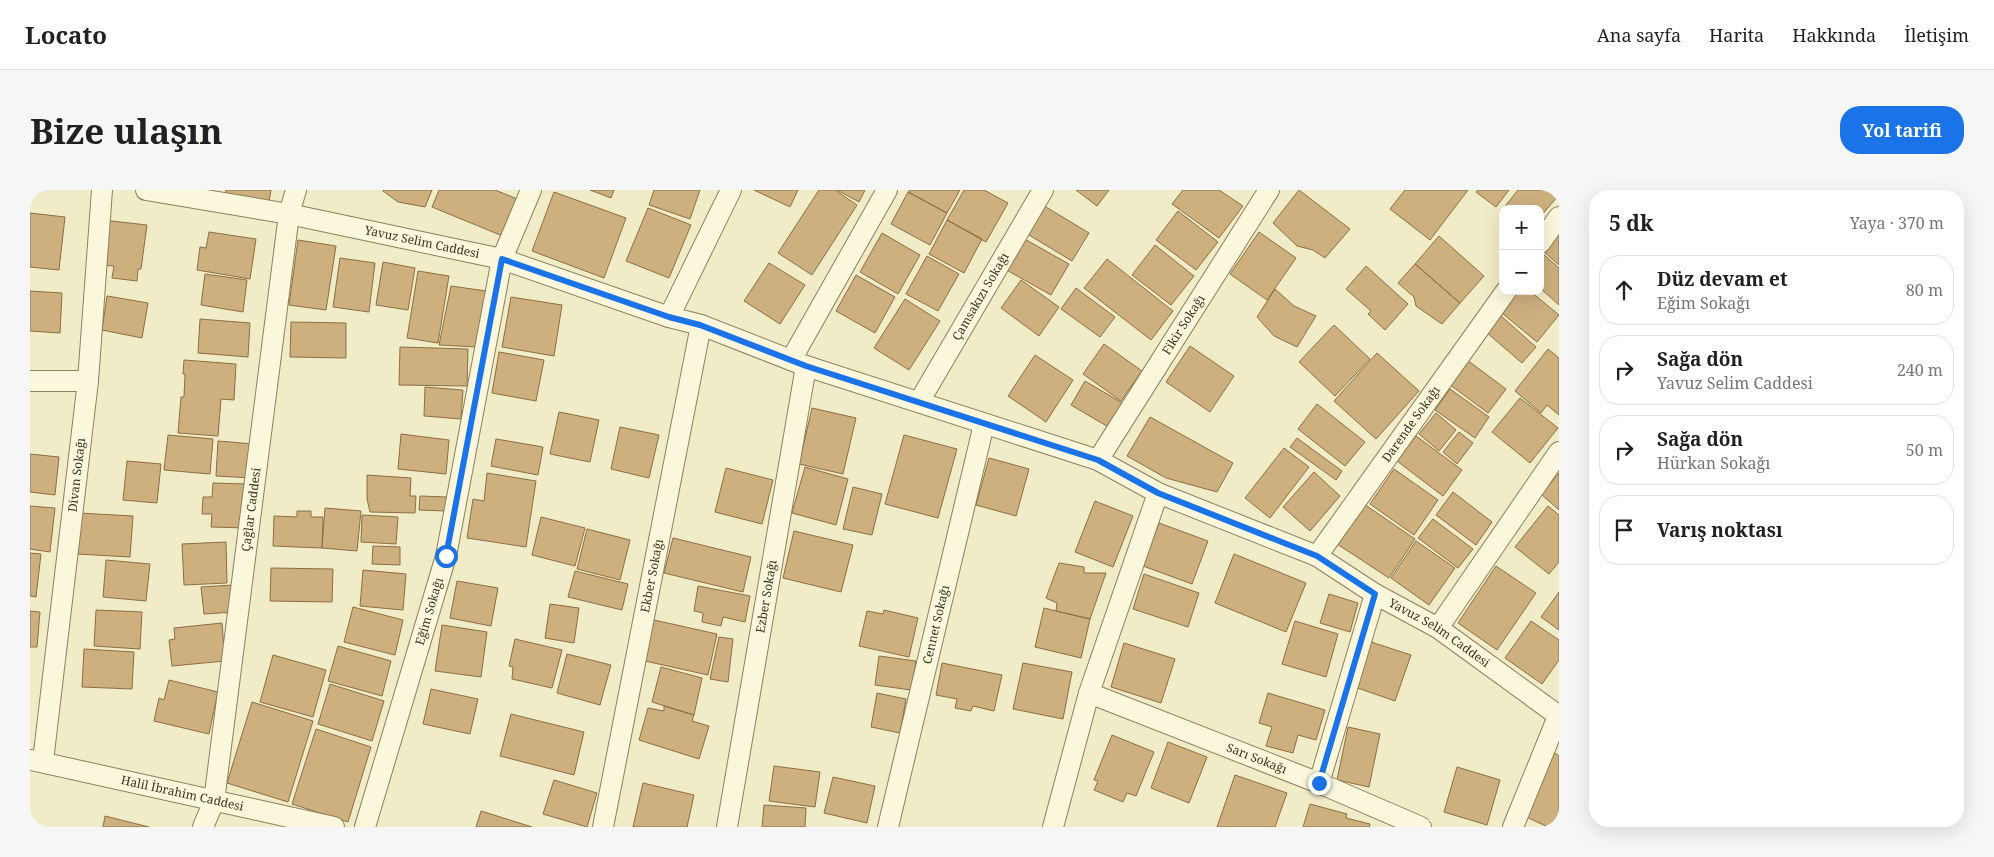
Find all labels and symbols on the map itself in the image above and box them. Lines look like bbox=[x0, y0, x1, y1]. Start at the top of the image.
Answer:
street label: Yavuz Selim Caddesi bbox=[362, 221, 481, 262]
street label: Çamsakızı Sokağı bbox=[948, 249, 1013, 344]
street label: Fikir Sokağı bbox=[1158, 291, 1209, 358]
street label: Darende Sokağı bbox=[1378, 382, 1444, 465]
street label: Divan Sokağı bbox=[64, 437, 89, 513]
street label: Çağlar Caddesi bbox=[237, 466, 265, 553]
street label: Ekber Sokağı bbox=[636, 537, 667, 614]
route start bbox=[435, 545, 458, 568]
street label: Ezber Sokağı bbox=[751, 558, 781, 634]
street label: Eğim Sokağı bbox=[411, 575, 447, 647]
street label: Cennet Sokağı bbox=[918, 583, 953, 666]
street label: Yavuz Selim Caddesi bbox=[1385, 594, 1494, 671]
street label: Sarı Sokağı bbox=[1224, 739, 1290, 778]
street label: Halil İbrahim Caddesi bbox=[119, 771, 246, 815]
route end bbox=[1308, 772, 1331, 795]

